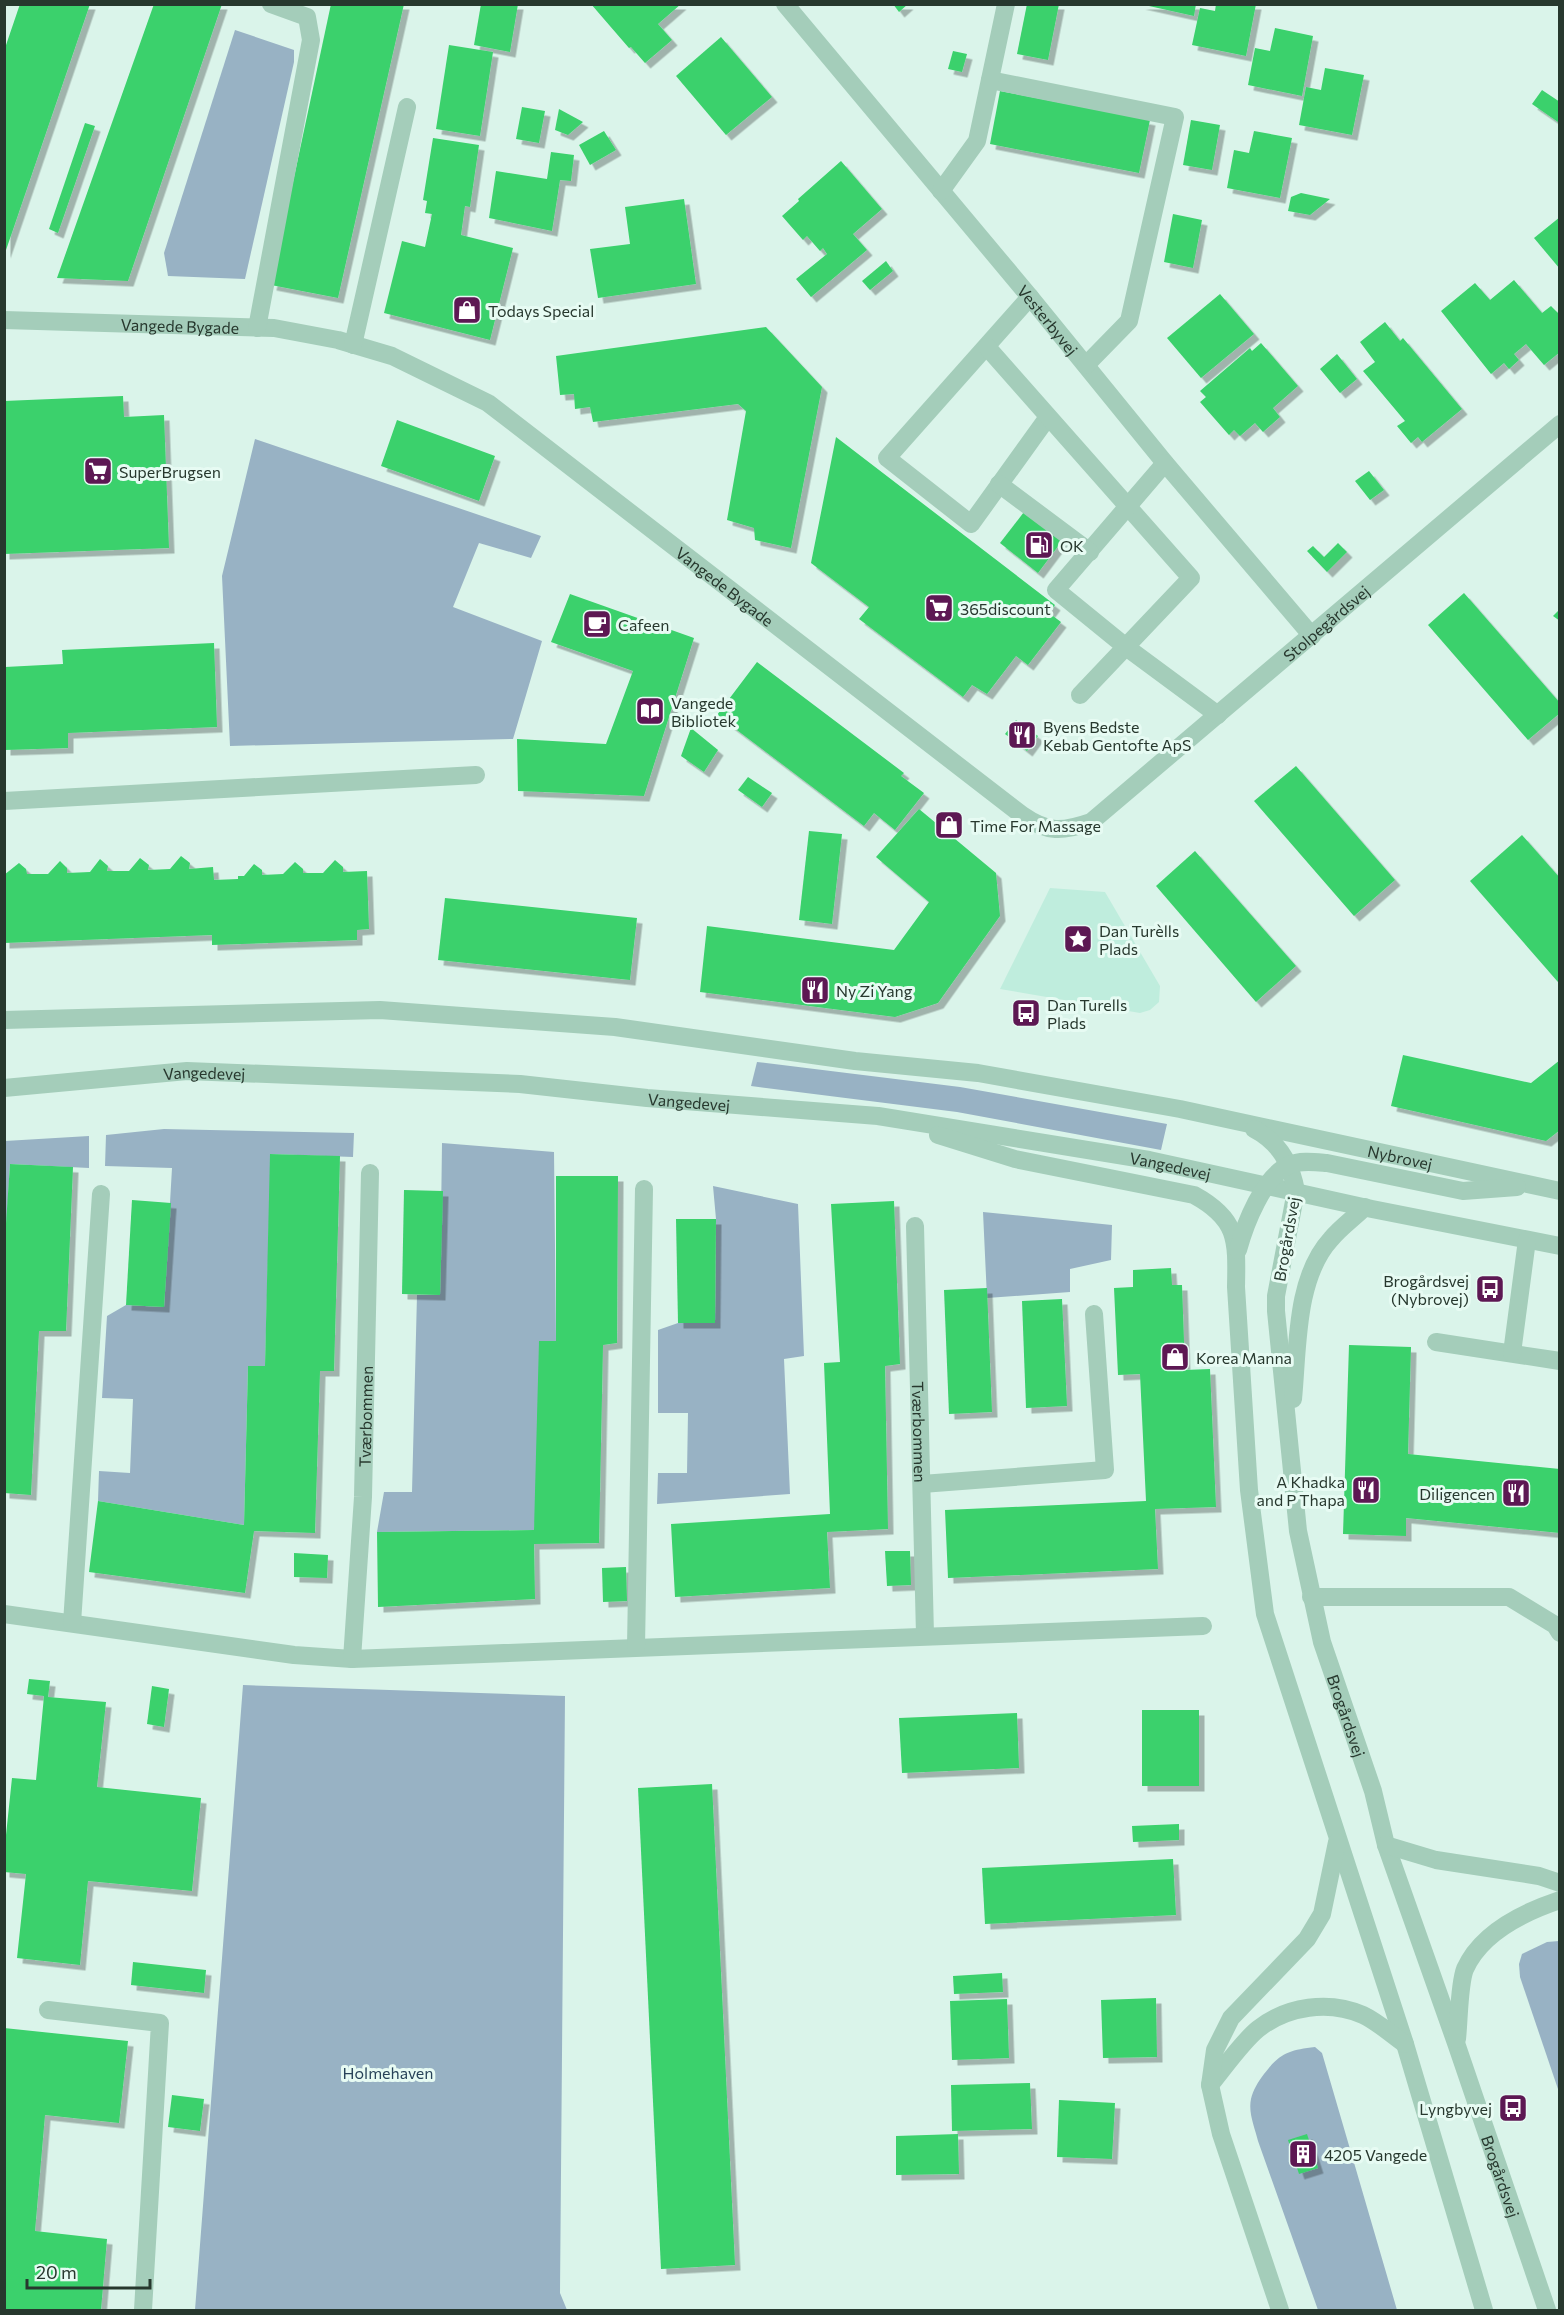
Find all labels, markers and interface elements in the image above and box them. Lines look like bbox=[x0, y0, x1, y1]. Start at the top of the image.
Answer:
street label: Vesterbyvej bbox=[1014, 281, 1082, 358]
shop icon: Todays Special bbox=[451, 294, 483, 326]
place label: Todays Special bbox=[488, 301, 594, 320]
street label: Vangede Bygade bbox=[120, 314, 239, 336]
supermarket icon: SuperBrugsen bbox=[82, 455, 114, 487]
place label: SuperBrugsen bbox=[119, 462, 221, 481]
fuel station icon: OK bbox=[1023, 529, 1055, 561]
place label: OK bbox=[1060, 536, 1084, 555]
street label: Vangede Bygade bbox=[672, 542, 778, 630]
street label: Stolpegårdsvej bbox=[1279, 581, 1373, 665]
supermarket icon: 365discount bbox=[923, 592, 955, 624]
place label: 365discount bbox=[960, 599, 1051, 618]
cafe icon: Cafeen bbox=[581, 608, 613, 640]
place label: Cafeen bbox=[618, 615, 669, 634]
place label: Vangede Bibliotek bbox=[671, 693, 736, 730]
library icon: Vangede Bibliotek bbox=[634, 695, 666, 727]
place label: Byens Bedste Kebab Gentofte ApS bbox=[1043, 717, 1191, 754]
restaurant icon: Byens Bedste Kebab Gentofte ApS bbox=[1006, 719, 1038, 751]
shop icon: Time For Massage bbox=[933, 809, 965, 841]
place label: Time For Massage bbox=[970, 816, 1101, 835]
place label: Dan Turèlls Plads bbox=[1099, 921, 1179, 958]
place icon: Dan Turèlls Plads bbox=[1062, 923, 1094, 955]
restaurant icon: Ny Zi Yang bbox=[799, 974, 831, 1006]
place label: Ny Zi Yang bbox=[836, 981, 913, 1000]
place label: Dan Turells Plads bbox=[1047, 995, 1127, 1032]
bus stop icon: Dan Turells Plads bbox=[1010, 997, 1042, 1029]
street label: Vangedevej bbox=[162, 1061, 246, 1083]
street label: Vangedevej bbox=[647, 1089, 731, 1114]
street label: Nybrovej bbox=[1366, 1140, 1434, 1173]
street label: Vangedevej bbox=[1128, 1148, 1213, 1183]
street label: Brogårdsvej bbox=[1269, 1195, 1303, 1283]
place label: Brogårdsvej (Nybrovej) bbox=[1383, 1271, 1469, 1308]
bus stop icon: Brogårdsvej (Nybrovej) bbox=[1474, 1273, 1506, 1305]
shop icon: Korea Manna bbox=[1159, 1341, 1191, 1373]
place label: Korea Manna bbox=[1196, 1348, 1292, 1367]
street label: Tværbommen bbox=[354, 1366, 375, 1467]
street label: Tværbommen bbox=[909, 1381, 931, 1483]
place label: A Khadka and P Thapa bbox=[1256, 1472, 1345, 1509]
restaurant icon: A Khadka and P Thapa bbox=[1350, 1474, 1382, 1506]
restaurant icon: Diligencen bbox=[1500, 1477, 1532, 1509]
place label: Diligencen bbox=[1419, 1484, 1495, 1503]
street label: Brogårdsvej bbox=[1324, 1672, 1370, 1759]
park label: Holmehaven bbox=[343, 2063, 433, 2082]
bus stop icon: Lyngbyvej bbox=[1497, 2092, 1529, 2124]
place label: Lyngbyvej bbox=[1419, 2099, 1492, 2118]
street label: Brogårdsvej bbox=[1479, 2132, 1524, 2220]
building icon: 4205 Vangede bbox=[1287, 2138, 1319, 2170]
place label: 4205 Vangede bbox=[1324, 2145, 1427, 2164]
scale bar bbox=[27, 2252, 150, 2290]
text: 20 m bbox=[36, 2261, 77, 2283]

